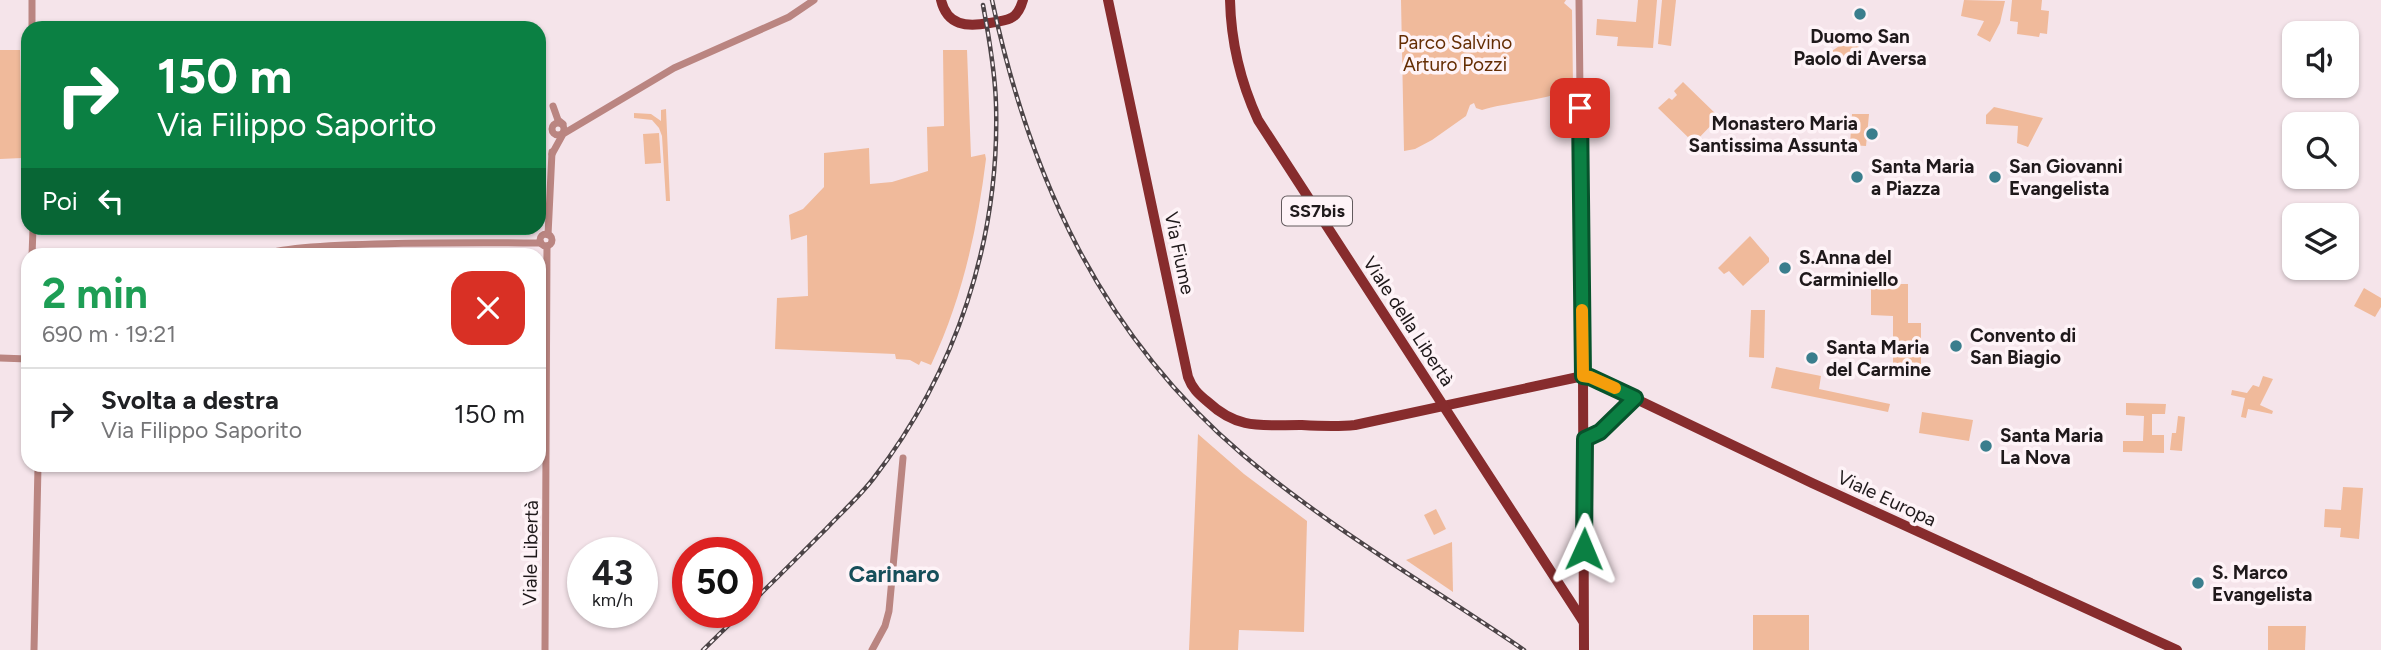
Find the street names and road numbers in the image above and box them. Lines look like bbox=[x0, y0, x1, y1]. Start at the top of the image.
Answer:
road number: SS7bis bbox=[1282, 196, 1352, 226]
street label: Via Fiume bbox=[1160, 210, 1199, 297]
street label: Viale della Libertà bbox=[1358, 252, 1459, 390]
street label: Viale Europa bbox=[1834, 465, 1940, 531]
street label: Viale Libertà bbox=[518, 500, 543, 606]

